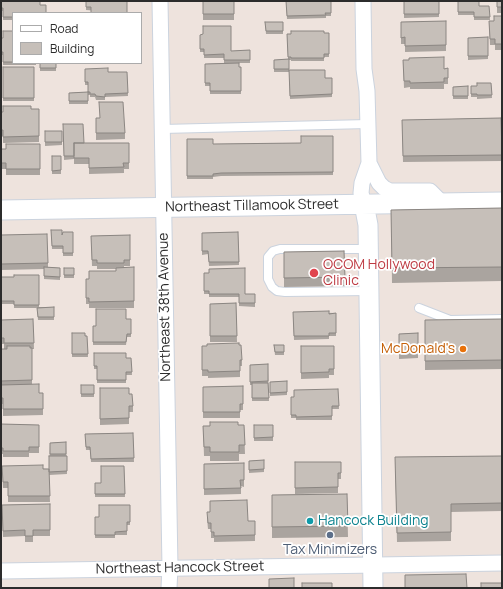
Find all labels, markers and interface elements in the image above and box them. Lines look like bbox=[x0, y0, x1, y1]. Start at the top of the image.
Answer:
legend bbox=[12, 12, 142, 64]
text: Road bbox=[50, 20, 78, 37]
text: Building bbox=[50, 40, 94, 57]
street label: Northeast Tillamook Street bbox=[165, 196, 339, 216]
street label: Northeast 38th Avenue bbox=[155, 232, 175, 382]
place label: OCOM Hollywood Clinic bbox=[323, 257, 435, 290]
marker: OCOM Hollywood Clinic bbox=[308, 267, 320, 279]
place label: McDonald's bbox=[381, 341, 455, 357]
marker: McDonald's bbox=[458, 344, 468, 354]
place label: Hancock Building bbox=[318, 513, 429, 529]
marker: Hancock Building bbox=[305, 516, 315, 526]
marker: Tax Minimizers bbox=[325, 530, 335, 540]
place label: Tax Minimizers bbox=[283, 542, 377, 558]
street label: Northeast Hancock Street bbox=[96, 558, 264, 578]

